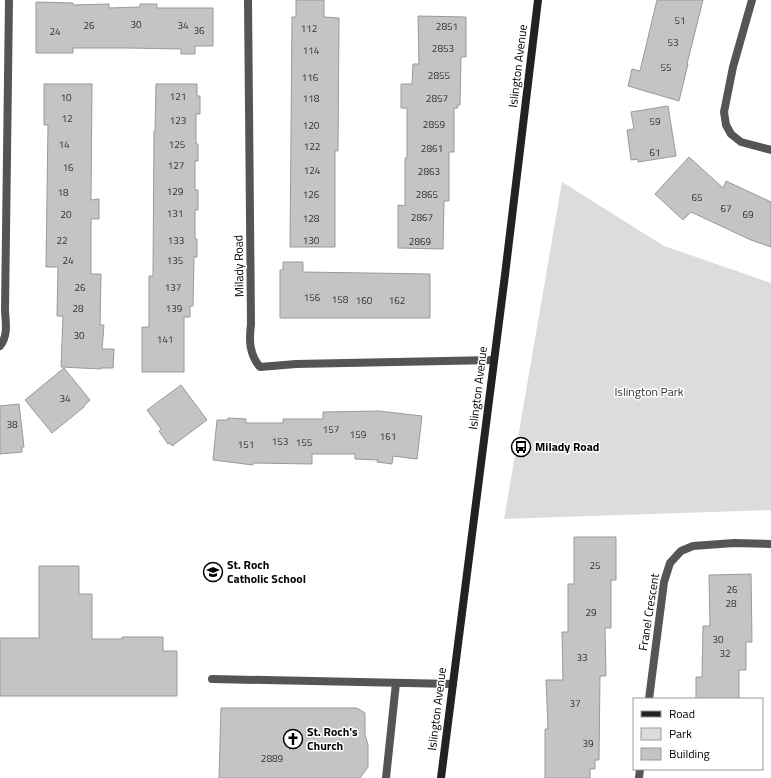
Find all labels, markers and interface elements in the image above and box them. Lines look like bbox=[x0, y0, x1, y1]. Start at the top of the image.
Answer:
house number: 51 bbox=[674, 13, 686, 28]
house number: 30 bbox=[130, 17, 142, 32]
house number: 26 bbox=[83, 18, 95, 33]
house number: 34 bbox=[177, 18, 189, 33]
house number: 2851 bbox=[436, 19, 458, 34]
house number: 112 bbox=[301, 21, 317, 36]
house number: 36 bbox=[193, 23, 205, 38]
street label: Islington Avenue bbox=[503, 23, 532, 109]
house number: 24 bbox=[49, 24, 61, 39]
house number: 53 bbox=[667, 35, 679, 50]
house number: 2853 bbox=[432, 41, 454, 56]
house number: 114 bbox=[303, 43, 320, 58]
house number: 55 bbox=[660, 60, 672, 75]
house number: 2855 bbox=[428, 68, 451, 83]
house number: 116 bbox=[302, 70, 319, 85]
house number: 121 bbox=[170, 89, 186, 104]
house number: 10 bbox=[60, 90, 72, 105]
house number: 118 bbox=[303, 91, 320, 106]
house number: 2857 bbox=[426, 91, 448, 106]
house number: 12 bbox=[61, 111, 73, 126]
house number: 123 bbox=[170, 113, 186, 128]
house number: 59 bbox=[649, 114, 661, 129]
house number: 2859 bbox=[423, 117, 446, 132]
house number: 120 bbox=[303, 118, 320, 133]
house number: 14 bbox=[58, 137, 70, 152]
house number: 125 bbox=[169, 137, 186, 152]
house number: 122 bbox=[304, 139, 320, 154]
house number: 2861 bbox=[421, 141, 443, 156]
house number: 61 bbox=[649, 145, 661, 160]
house number: 127 bbox=[168, 158, 184, 173]
house number: 16 bbox=[62, 160, 74, 175]
house number: 124 bbox=[304, 163, 321, 178]
house number: 2863 bbox=[418, 164, 440, 179]
house number: 129 bbox=[167, 184, 184, 199]
house number: 18 bbox=[57, 185, 69, 200]
house number: 126 bbox=[303, 187, 320, 202]
house number: 2865 bbox=[416, 187, 439, 202]
house number: 65 bbox=[691, 190, 703, 205]
house number: 67 bbox=[720, 201, 732, 216]
house number: 131 bbox=[167, 206, 183, 221]
house number: 20 bbox=[60, 207, 72, 222]
house number: 69 bbox=[742, 207, 754, 222]
house number: 2867 bbox=[411, 210, 433, 225]
house number: 128 bbox=[303, 211, 320, 226]
house number: 22 bbox=[56, 233, 68, 248]
house number: 133 bbox=[168, 233, 184, 248]
house number: 130 bbox=[303, 233, 320, 248]
house number: 2869 bbox=[409, 234, 432, 249]
street label: Milady Road bbox=[228, 235, 249, 297]
house number: 24 bbox=[62, 253, 74, 268]
house number: 135 bbox=[167, 253, 184, 268]
house number: 26 bbox=[74, 280, 86, 295]
house number: 137 bbox=[165, 280, 181, 295]
house number: 156 bbox=[304, 290, 321, 305]
house number: 158 bbox=[332, 292, 349, 307]
house number: 160 bbox=[356, 293, 373, 308]
house number: 162 bbox=[389, 293, 405, 308]
house number: 28 bbox=[72, 301, 84, 316]
house number: 139 bbox=[166, 301, 183, 316]
house number: 30 bbox=[73, 328, 85, 343]
house number: 141 bbox=[157, 332, 173, 347]
street label: Islington Avenue bbox=[463, 345, 492, 431]
park label: Islington Park bbox=[614, 382, 684, 401]
house number: 34 bbox=[59, 391, 71, 406]
house number: 38 bbox=[6, 417, 18, 432]
house number: 157 bbox=[323, 422, 339, 437]
house number: 159 bbox=[350, 427, 367, 442]
house number: 161 bbox=[380, 429, 396, 444]
house number: 153 bbox=[272, 434, 288, 449]
house number: 155 bbox=[296, 435, 313, 450]
bus stop icon: Milady Road bbox=[510, 436, 532, 458]
house number: 151 bbox=[238, 437, 254, 452]
place label: Milady Road bbox=[535, 437, 599, 456]
place label: St. Roch Catholic School bbox=[227, 555, 306, 588]
house number: 25 bbox=[589, 558, 601, 573]
school or university icon: St. Roch Catholic School bbox=[202, 561, 224, 583]
street label: Franel Crescent bbox=[633, 571, 664, 652]
house number: 26 bbox=[726, 582, 738, 597]
house number: 28 bbox=[725, 596, 737, 611]
house number: 29 bbox=[585, 605, 597, 620]
house number: 30 bbox=[712, 632, 724, 647]
house number: 32 bbox=[719, 646, 731, 661]
house number: 33 bbox=[576, 650, 588, 665]
street label: Islington Avenue bbox=[422, 666, 451, 752]
house number: 37 bbox=[569, 696, 581, 711]
legend bbox=[633, 698, 763, 770]
text: Road bbox=[669, 704, 695, 723]
place label: St. Roch's Church bbox=[307, 722, 358, 755]
text: Park bbox=[669, 724, 692, 743]
church icon: St. Roch's Church bbox=[282, 728, 304, 750]
house number: 39 bbox=[582, 736, 594, 751]
text: Building bbox=[669, 744, 710, 763]
house number: 2889 bbox=[261, 751, 284, 766]

